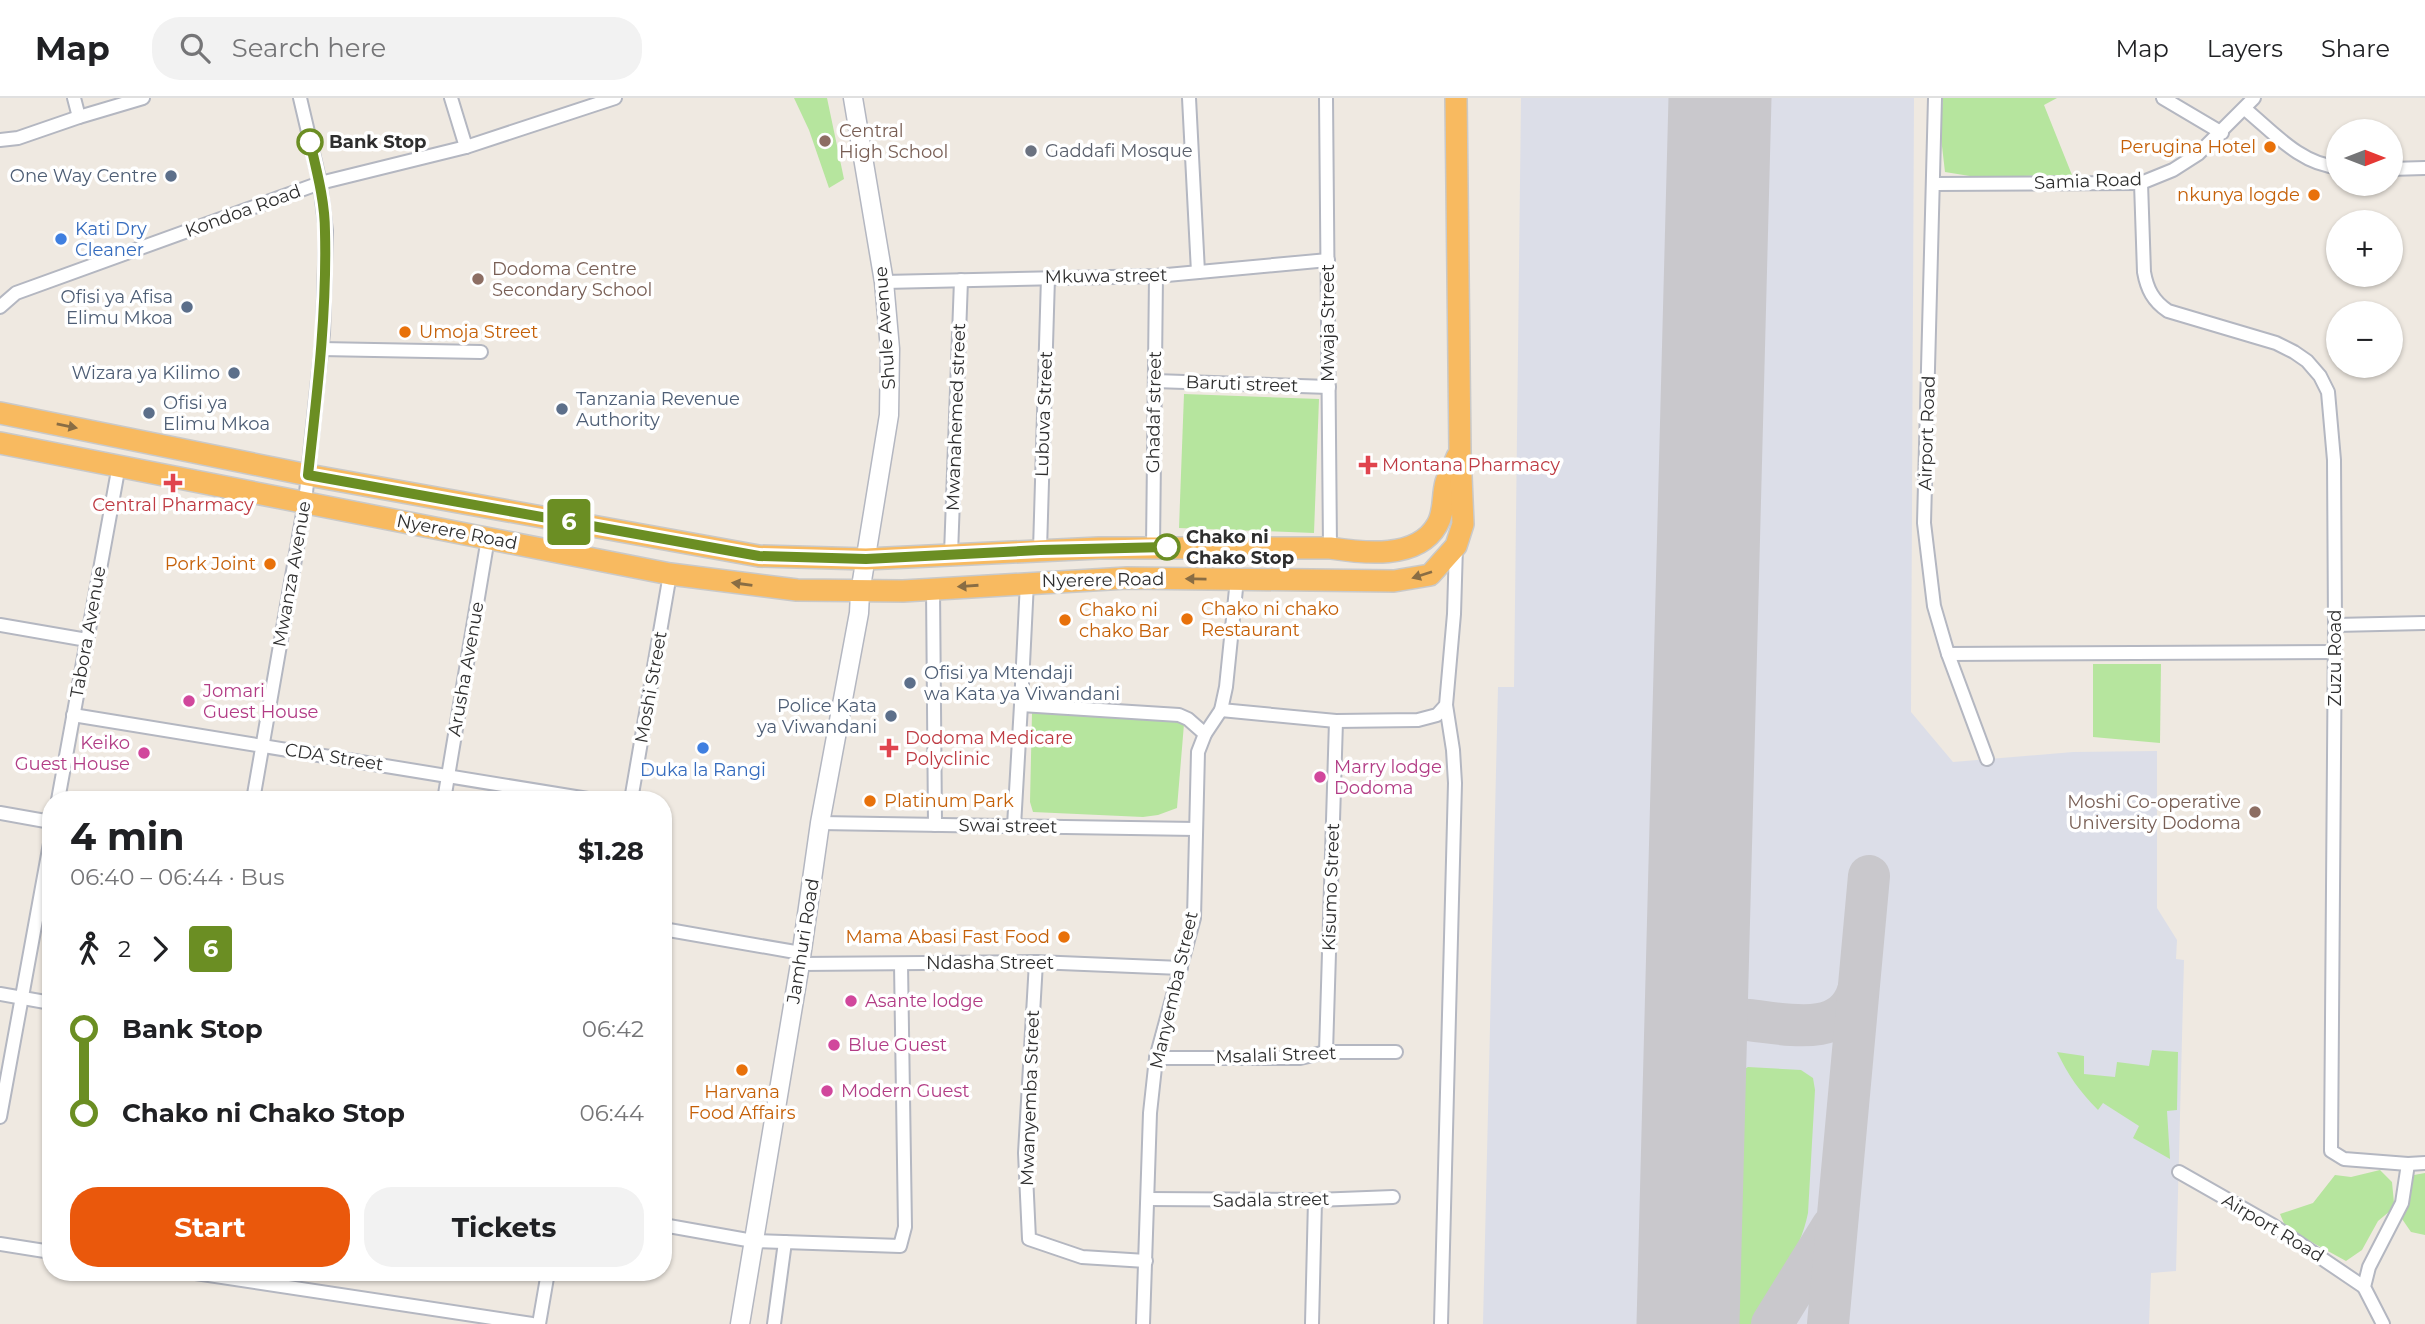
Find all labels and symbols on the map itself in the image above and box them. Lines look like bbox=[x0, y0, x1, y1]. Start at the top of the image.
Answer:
north arrow bbox=[2326, 119, 2403, 196]
place label: Central High School bbox=[839, 120, 948, 163]
marker: Bank Stop bbox=[297, 129, 323, 155]
place label: Bank Stop bbox=[329, 131, 426, 153]
marker: Central High School bbox=[817, 133, 833, 149]
place label: Perugina Hotel bbox=[2120, 136, 2256, 158]
marker: Perugina Hotel bbox=[2262, 139, 2278, 155]
place label: Gaddafi Mosque bbox=[1045, 140, 1193, 162]
marker: Gaddafi Mosque bbox=[1023, 143, 1039, 159]
place label: One Way Centre bbox=[10, 165, 157, 187]
marker: One Way Centre bbox=[163, 168, 179, 184]
street label: Samia Road bbox=[2034, 168, 2142, 194]
street label: Kondoa Road bbox=[182, 180, 304, 242]
place label: nkunya logde bbox=[2177, 184, 2300, 206]
marker: nkunya logde bbox=[2306, 187, 2322, 203]
place label: Kati Dry Cleaner bbox=[75, 218, 147, 261]
marker: Kati Dry Cleaner bbox=[53, 231, 69, 247]
place label: Dodoma Centre Secondary School bbox=[492, 258, 652, 301]
street label: Mkuwa street bbox=[1044, 264, 1168, 288]
street label: Mwaja Street bbox=[1317, 264, 1339, 382]
street label: Shule Avenue bbox=[870, 265, 900, 390]
marker: Dodoma Centre Secondary School bbox=[470, 271, 486, 287]
place label: Ofisi ya Afisa Elimu Mkoa bbox=[61, 286, 173, 329]
marker: Ofisi ya Afisa Elimu Mkoa bbox=[179, 299, 195, 315]
place label: Umoja Street bbox=[419, 321, 538, 343]
street label: Mwanahemed street bbox=[942, 323, 970, 511]
marker: Umoja Street bbox=[397, 324, 413, 340]
street label: Lubuva Street bbox=[1031, 351, 1057, 477]
street label: Ghadaf street bbox=[1142, 351, 1166, 473]
place label: Wizara ya Kilimo bbox=[71, 362, 220, 384]
marker: Wizara ya Kilimo bbox=[226, 365, 242, 381]
street label: Baruti street bbox=[1185, 371, 1299, 397]
street label: Airport Road bbox=[1914, 375, 1940, 491]
place label: Tanzania Revenue Authority bbox=[576, 388, 740, 431]
place label: Ofisi ya Elimu Mkoa bbox=[163, 392, 270, 435]
marker: Tanzania Revenue Authority bbox=[554, 401, 570, 417]
marker: Ofisi ya Elimu Mkoa bbox=[141, 405, 157, 421]
one-way arrow bbox=[56, 420, 78, 431]
place label: Montana Pharmacy bbox=[1382, 454, 1560, 476]
marker: Montana Pharmacy bbox=[1360, 457, 1376, 473]
marker: Central Pharmacy bbox=[165, 475, 181, 491]
place label: Central Pharmacy bbox=[92, 494, 254, 516]
street label: Mwanza Avenue bbox=[268, 499, 316, 649]
line badge: 6 bbox=[546, 499, 592, 545]
street label: Nyerere Road bbox=[395, 510, 519, 554]
place label: Chako ni Chako Stop bbox=[1186, 526, 1294, 569]
marker: Chako ni Chako Stop bbox=[1154, 534, 1180, 560]
place label: Pork Joint bbox=[165, 553, 256, 575]
marker: Pork Joint bbox=[262, 556, 278, 572]
street label: Tabora Avenue bbox=[66, 564, 110, 700]
street label: Nyerere Road bbox=[1042, 568, 1164, 592]
one-way arrow bbox=[1411, 571, 1432, 581]
one-way arrow bbox=[1184, 573, 1206, 585]
one-way arrow bbox=[730, 578, 752, 589]
one-way arrow bbox=[957, 581, 979, 592]
place label: Chako ni chako Restaurant bbox=[1201, 598, 1339, 641]
place label: Chako ni chako Bar bbox=[1079, 599, 1170, 642]
street label: Arusha Avenue bbox=[443, 600, 489, 738]
street label: Zuzu Road bbox=[2324, 610, 2346, 706]
marker: Chako ni chako Restaurant bbox=[1179, 611, 1195, 627]
marker: Chako ni chako Bar bbox=[1057, 612, 1073, 628]
street label: Moshi Street bbox=[630, 629, 672, 745]
place label: Ofisi ya Mtendaji wa Kata ya Viwandani bbox=[924, 662, 1120, 705]
marker: Ofisi ya Mtendaji wa Kata ya Viwandani bbox=[902, 675, 918, 691]
place label: Jomari Guest House bbox=[202, 680, 318, 723]
marker: Jomari Guest House bbox=[181, 693, 197, 709]
place label: Police Kata ya Viwandani bbox=[756, 695, 877, 738]
marker: Police Kata ya Viwandani bbox=[883, 708, 899, 724]
place label: Dodoma Medicare Polyclinic bbox=[905, 727, 1073, 770]
place label: Keiko Guest House bbox=[15, 732, 130, 775]
street label: CDA Street bbox=[283, 738, 385, 776]
marker: Dodoma Medicare Polyclinic bbox=[879, 738, 899, 758]
marker: Duka la Rangi bbox=[695, 740, 711, 756]
marker: Keiko Guest House bbox=[136, 745, 152, 761]
place label: Marry lodge Dodoma bbox=[1334, 756, 1442, 799]
place label: Duka la Rangi bbox=[640, 759, 766, 781]
marker: Marry lodge Dodoma bbox=[1312, 769, 1328, 785]
place label: Platinum Park bbox=[884, 790, 1014, 812]
place label: Moshi Co-operative University Dodoma bbox=[2067, 791, 2241, 834]
marker: Platinum Park bbox=[862, 793, 878, 809]
marker: Moshi Co-operative University Dodoma bbox=[2247, 804, 2263, 820]
street label: Swai street bbox=[958, 814, 1058, 838]
street label: Kisumo Street bbox=[1318, 823, 1344, 951]
street label: Jamhuri Road bbox=[782, 877, 824, 1006]
street label: Manyemba Street bbox=[1145, 909, 1203, 1071]
place label: Mama Abasi Fast Food bbox=[845, 926, 1050, 948]
marker: Mama Abasi Fast Food bbox=[1056, 929, 1072, 945]
street label: Ndasha Street bbox=[926, 952, 1054, 974]
place label: Asante lodge bbox=[865, 990, 984, 1012]
marker: Asante lodge bbox=[843, 993, 859, 1009]
street label: Mwanyemba Street bbox=[1016, 1009, 1044, 1187]
place label: Blue Guest bbox=[848, 1034, 947, 1056]
marker: Blue Guest bbox=[826, 1037, 842, 1053]
street label: Msalali Street bbox=[1215, 1042, 1337, 1068]
marker: Harvana Food Affairs bbox=[734, 1062, 750, 1078]
place label: Modern Guest bbox=[841, 1080, 970, 1102]
place label: Harvana Food Affairs bbox=[689, 1081, 796, 1124]
marker: Modern Guest bbox=[819, 1083, 835, 1099]
street label: Sadala street bbox=[1212, 1188, 1330, 1212]
street label: Airport Road bbox=[2218, 1189, 2328, 1267]

